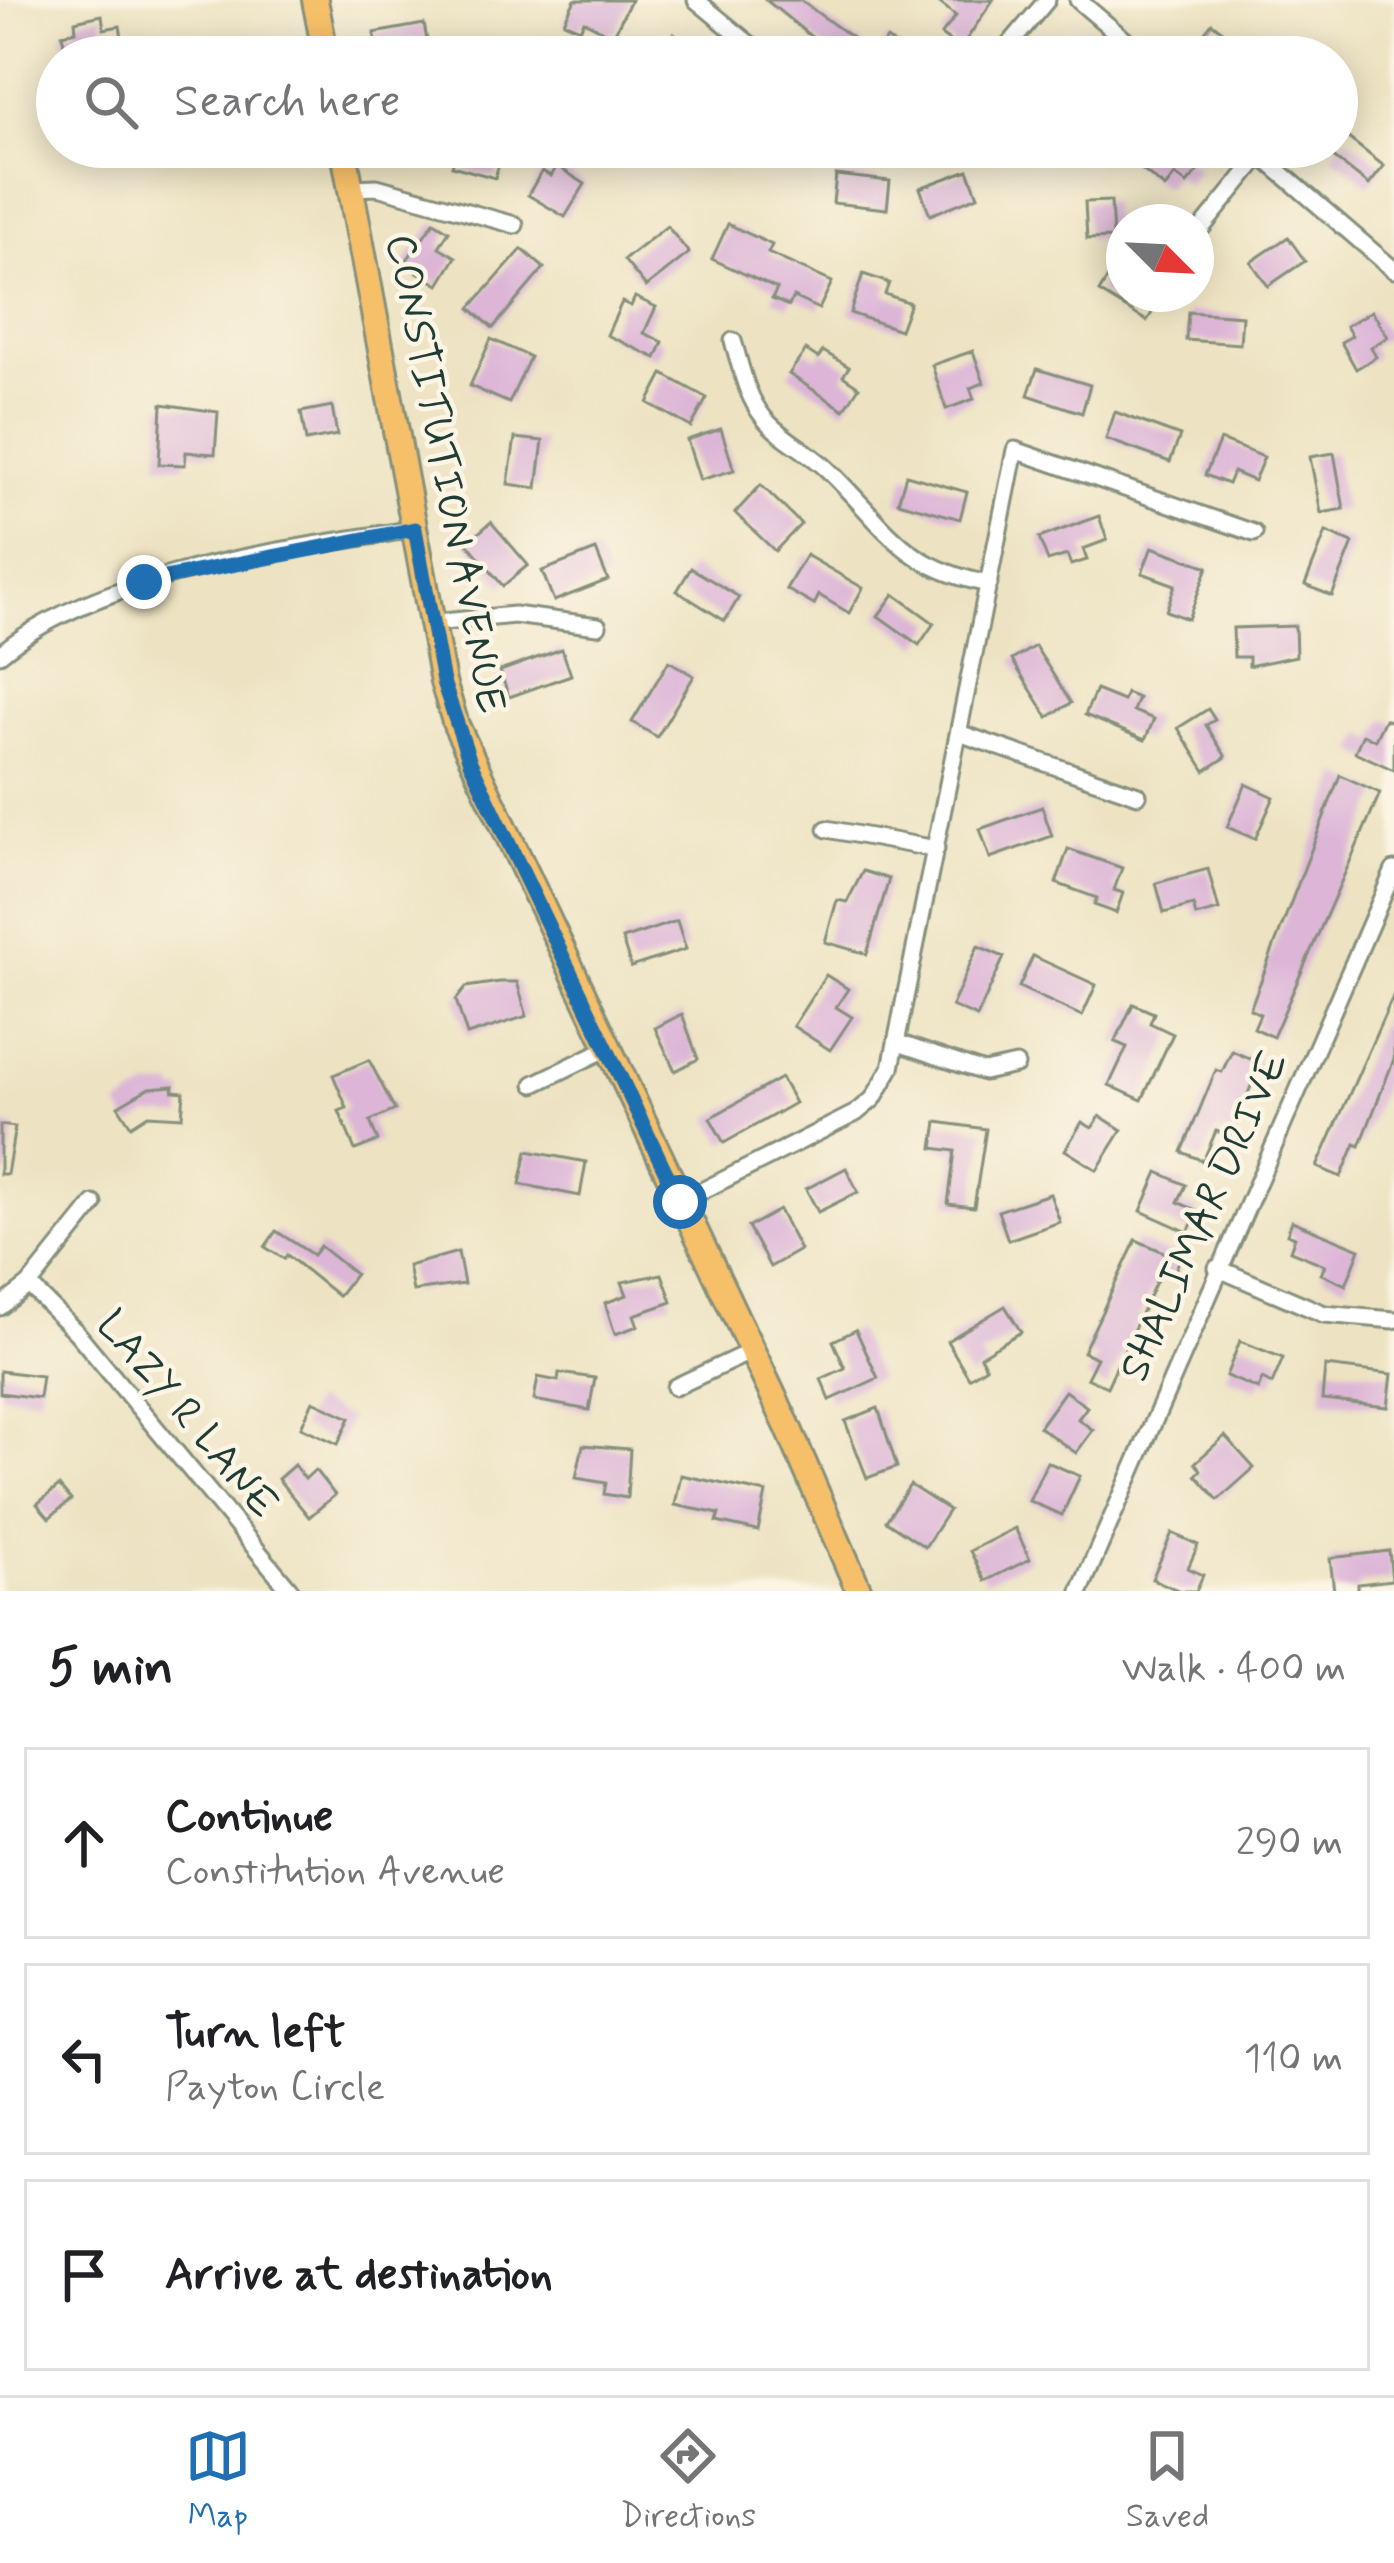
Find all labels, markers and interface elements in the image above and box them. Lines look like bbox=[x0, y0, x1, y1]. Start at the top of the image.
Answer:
search box bbox=[36, 36, 1358, 168]
icon: search bbox=[78, 69, 144, 135]
text: Search here bbox=[174, 73, 401, 132]
north arrow bbox=[1106, 204, 1214, 312]
street label: CONSTITUTION AVENUE bbox=[371, 230, 518, 718]
route end bbox=[117, 555, 171, 609]
street label: SHALIMAR DRIVE bbox=[1108, 1043, 1303, 1390]
route start bbox=[653, 1175, 707, 1229]
street label: LAZY R LANE bbox=[83, 1299, 290, 1531]
text: 5 min bbox=[48, 1636, 173, 1702]
text: Walk · 400 m bbox=[1122, 1644, 1346, 1695]
text: Continue bbox=[165, 1788, 333, 1847]
icon: ahead bbox=[51, 1810, 117, 1876]
text: 290 m bbox=[1236, 1818, 1343, 1869]
text: Constitution Avenue bbox=[165, 1847, 505, 1898]
text: Turn left bbox=[165, 2004, 345, 2063]
icon: left bbox=[51, 2026, 117, 2092]
text: 110 m bbox=[1244, 2034, 1343, 2085]
text: Payton Circle bbox=[165, 2063, 385, 2114]
icon: arrive bbox=[51, 2242, 117, 2308]
text: Arrive at destination bbox=[165, 2246, 553, 2305]
tab: Map bbox=[185, 2423, 251, 2539]
tab: Directions bbox=[620, 2423, 756, 2539]
tab: Saved bbox=[1126, 2423, 1209, 2539]

